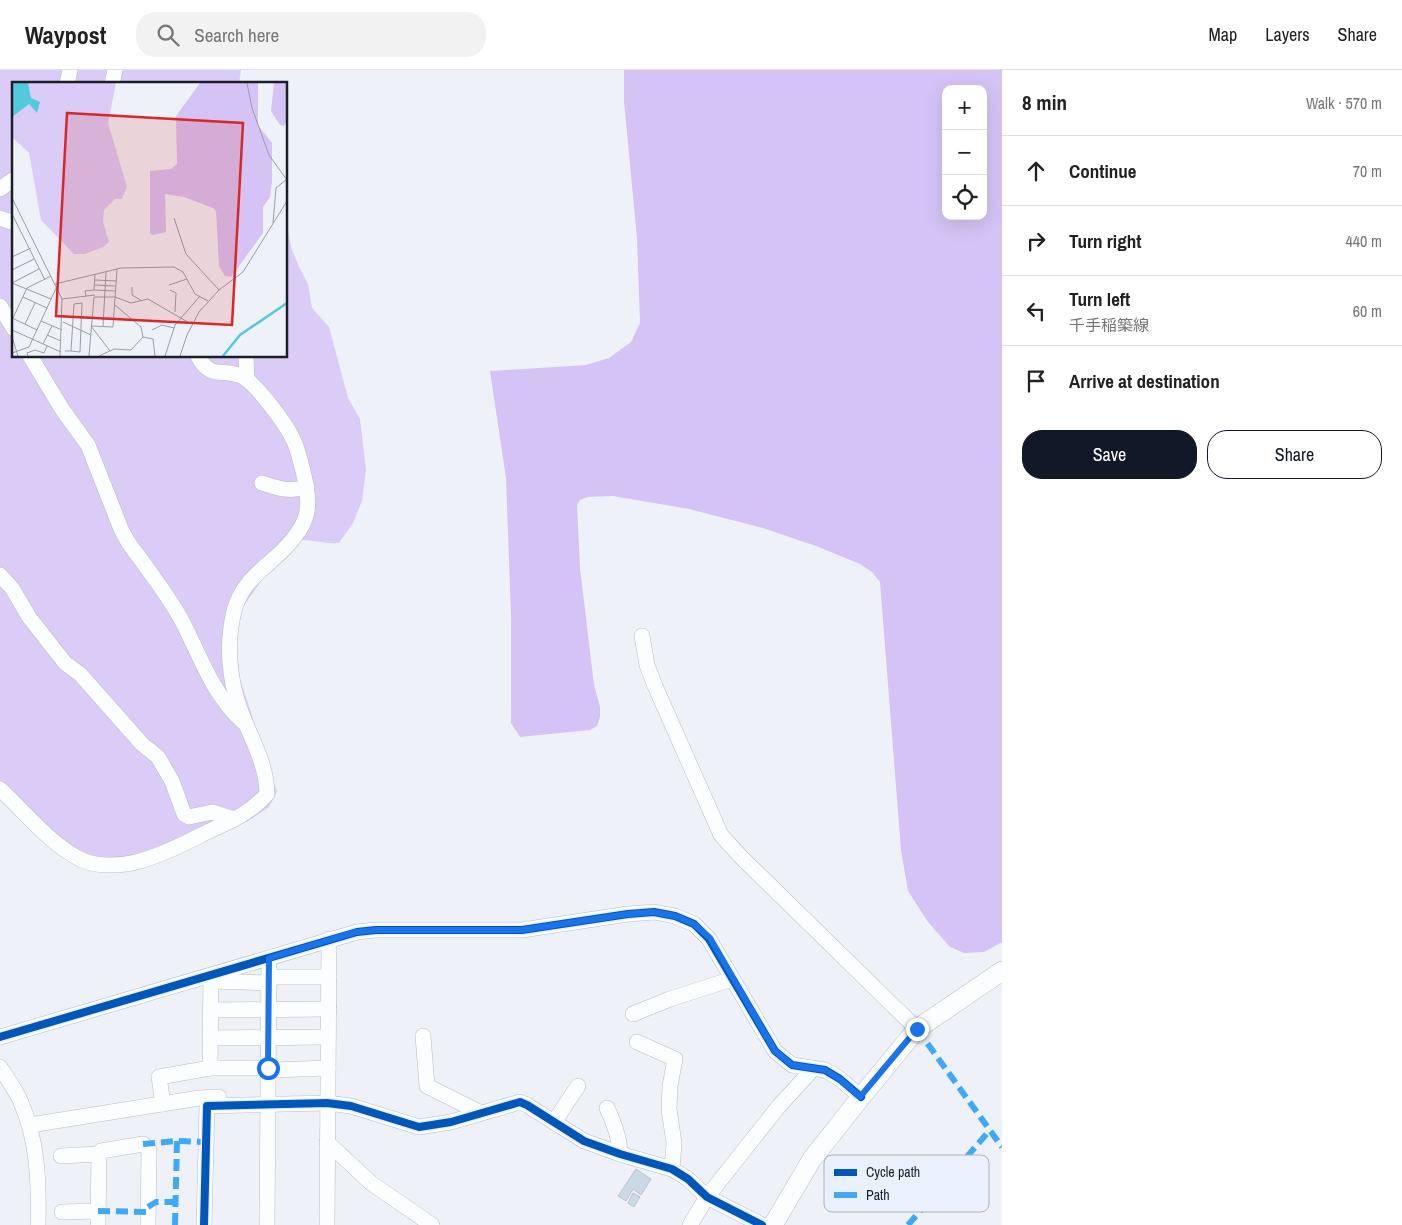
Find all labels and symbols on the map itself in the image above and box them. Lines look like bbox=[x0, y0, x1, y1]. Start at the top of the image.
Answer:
inset map bbox=[12, 82, 288, 358]
route end bbox=[906, 1018, 929, 1041]
route start bbox=[257, 1057, 280, 1080]
legend bbox=[824, 1155, 989, 1212]
text: Cycle path bbox=[866, 1163, 920, 1181]
text: Path bbox=[866, 1186, 890, 1204]

